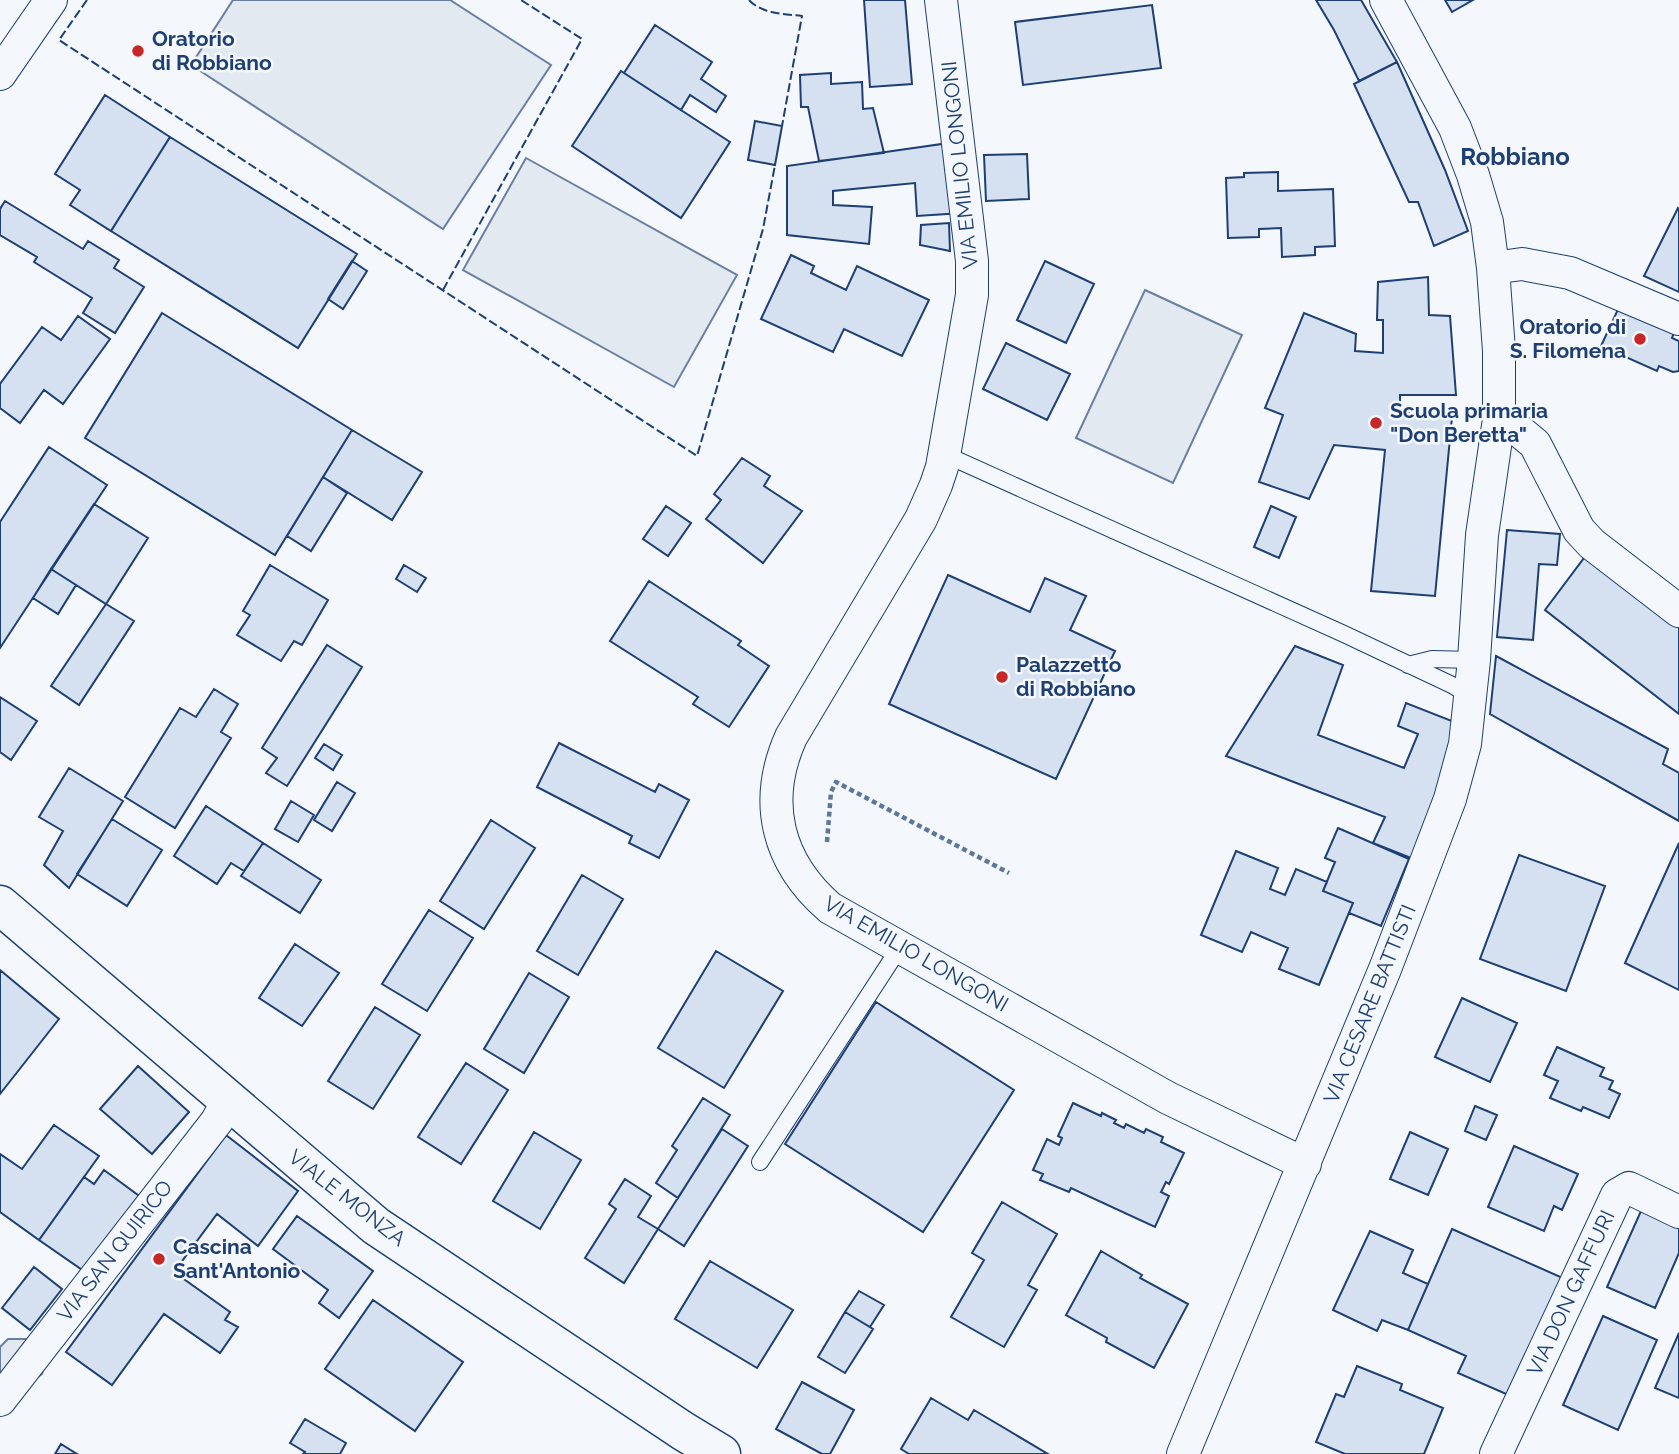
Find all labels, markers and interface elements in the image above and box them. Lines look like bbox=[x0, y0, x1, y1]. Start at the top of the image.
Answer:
place label: Oratorio di Robbiano bbox=[152, 26, 272, 75]
marker: Oratorio di Robbiano bbox=[130, 43, 146, 59]
street label: VIA EMILIO LONGONI bbox=[936, 60, 983, 270]
district label: Robbiano bbox=[1460, 142, 1570, 171]
place label: Oratorio di S. Filomena bbox=[1510, 314, 1626, 363]
marker: Oratorio di S. Filomena bbox=[1632, 331, 1648, 347]
place label: Scuola primaria "Don Beretta" bbox=[1390, 398, 1548, 447]
marker: Scuola primaria "Don Beretta" bbox=[1368, 415, 1384, 431]
place label: Palazzetto di Robbiano bbox=[1016, 652, 1136, 701]
marker: Palazzetto di Robbiano bbox=[994, 669, 1010, 685]
street label: VIA EMILIO LONGONI bbox=[819, 890, 1013, 1017]
street label: VIA CESARE BATTISTI bbox=[1318, 901, 1421, 1107]
street label: VIALE MONZA bbox=[284, 1144, 411, 1251]
street label: VIA SAN QUIRICO bbox=[52, 1175, 178, 1326]
street label: VIA DON GAFFURI bbox=[1521, 1206, 1620, 1379]
place label: Cascina Sant'Antonio bbox=[173, 1234, 301, 1283]
marker: Cascina Sant'Antonio bbox=[151, 1251, 167, 1267]

